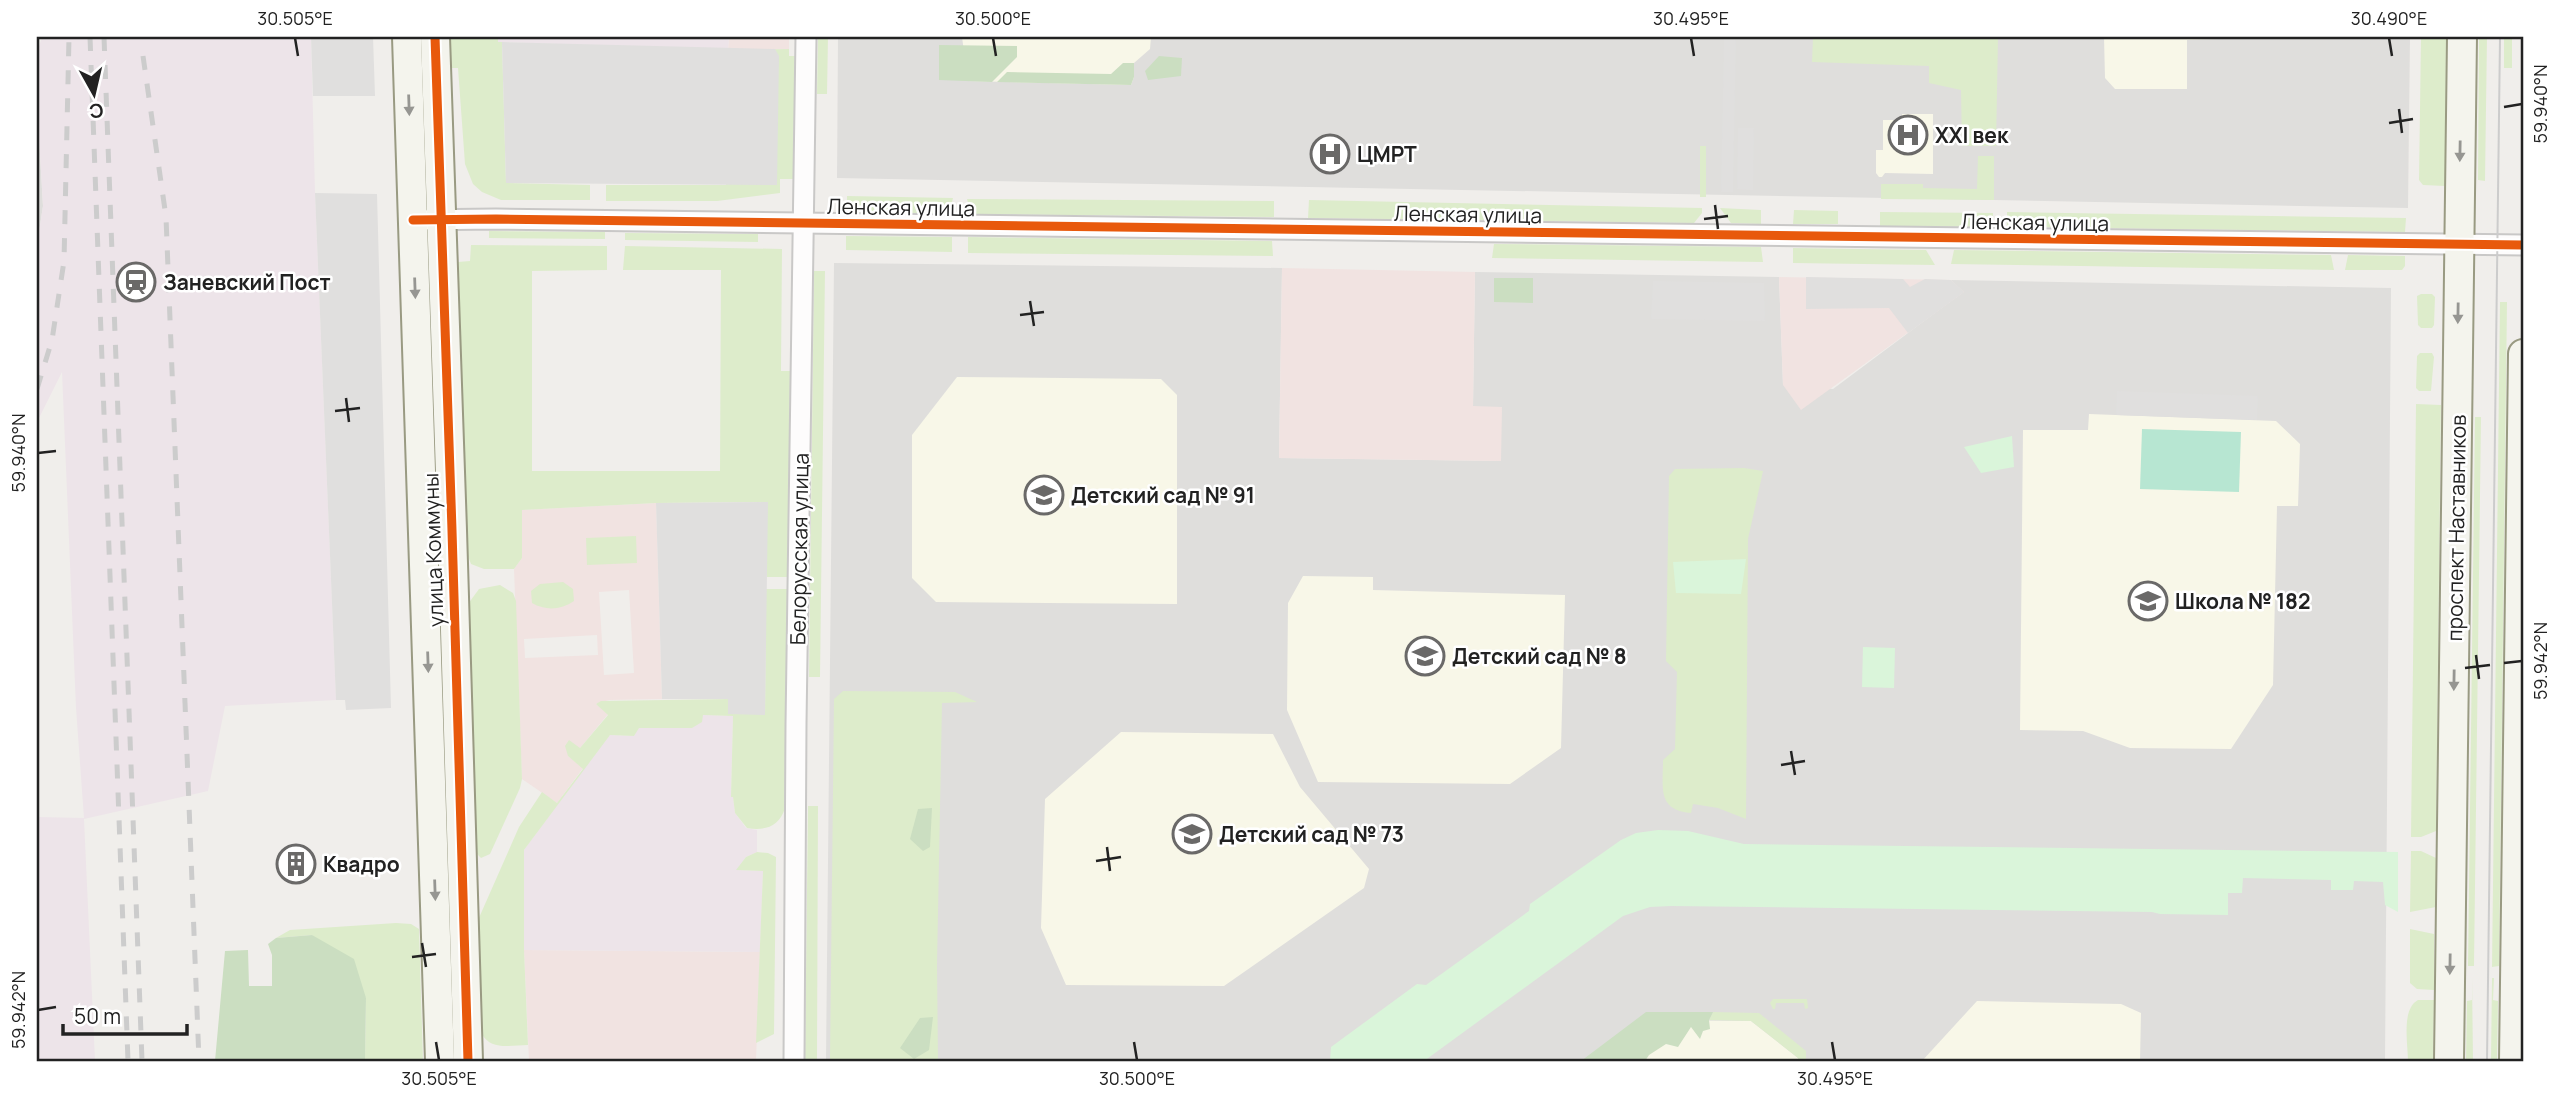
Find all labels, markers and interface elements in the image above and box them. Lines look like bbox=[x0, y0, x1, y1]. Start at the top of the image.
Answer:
text: 30.505°E bbox=[257, 6, 333, 30]
text: 30.500°E bbox=[955, 6, 1031, 30]
text: 30.495°E bbox=[1653, 6, 1729, 30]
text: 30.490°E bbox=[2351, 6, 2427, 30]
north arrow bbox=[60, 60, 130, 130]
text: 59.940°N bbox=[2528, 65, 2552, 143]
one-way arrow bbox=[403, 94, 415, 116]
text: С bbox=[88, 97, 105, 125]
hospital icon: XXI век bbox=[1887, 114, 1929, 156]
place label: XXI век bbox=[1935, 121, 2009, 149]
hospital icon: ЦМРТ bbox=[1309, 133, 1351, 175]
place label: ЦМРТ bbox=[1357, 140, 1417, 168]
one-way arrow bbox=[2454, 140, 2466, 162]
street label: Ленская улица bbox=[827, 192, 975, 222]
street label: Ленская улица bbox=[1394, 199, 1542, 229]
street label: Ленская улица bbox=[1961, 207, 2109, 237]
station icon: Заневский Пост bbox=[115, 261, 157, 303]
place label: Заневский Пост bbox=[163, 268, 331, 296]
one-way arrow bbox=[410, 277, 421, 299]
one-way arrow bbox=[2453, 302, 2464, 324]
text: 59.940°N bbox=[6, 414, 30, 492]
street label: проспект Наставников bbox=[2440, 414, 2472, 642]
street label: Белорусская улица bbox=[783, 453, 815, 645]
street label: улица Коммуны bbox=[416, 472, 450, 628]
school or university icon: Детский сад № 91 bbox=[1023, 474, 1065, 516]
place label: Детский сад № 91 bbox=[1071, 481, 1255, 509]
school or university icon: Школа № 182 bbox=[2127, 580, 2169, 622]
place label: Школа № 182 bbox=[2175, 587, 2310, 615]
text: 59.942°N bbox=[2528, 622, 2552, 700]
school or university icon: Детский сад № 8 bbox=[1404, 635, 1446, 677]
place label: Детский сад № 8 bbox=[1452, 642, 1627, 670]
one-way arrow bbox=[422, 652, 433, 674]
one-way arrow bbox=[2448, 669, 2460, 691]
school or university icon: Детский сад № 73 bbox=[1171, 813, 1213, 855]
place label: Детский сад № 73 bbox=[1219, 820, 1404, 848]
building icon: Квадро bbox=[275, 843, 317, 885]
place label: Квадро bbox=[323, 850, 400, 878]
one-way arrow bbox=[429, 879, 440, 901]
one-way arrow bbox=[2444, 953, 2456, 975]
text: 59.942°N bbox=[6, 971, 30, 1049]
scale bar bbox=[63, 993, 187, 1037]
text: 50 m bbox=[74, 1002, 121, 1030]
text: 30.505°E bbox=[401, 1066, 477, 1090]
text: 30.500°E bbox=[1099, 1066, 1175, 1090]
text: 30.495°E bbox=[1797, 1066, 1873, 1090]

